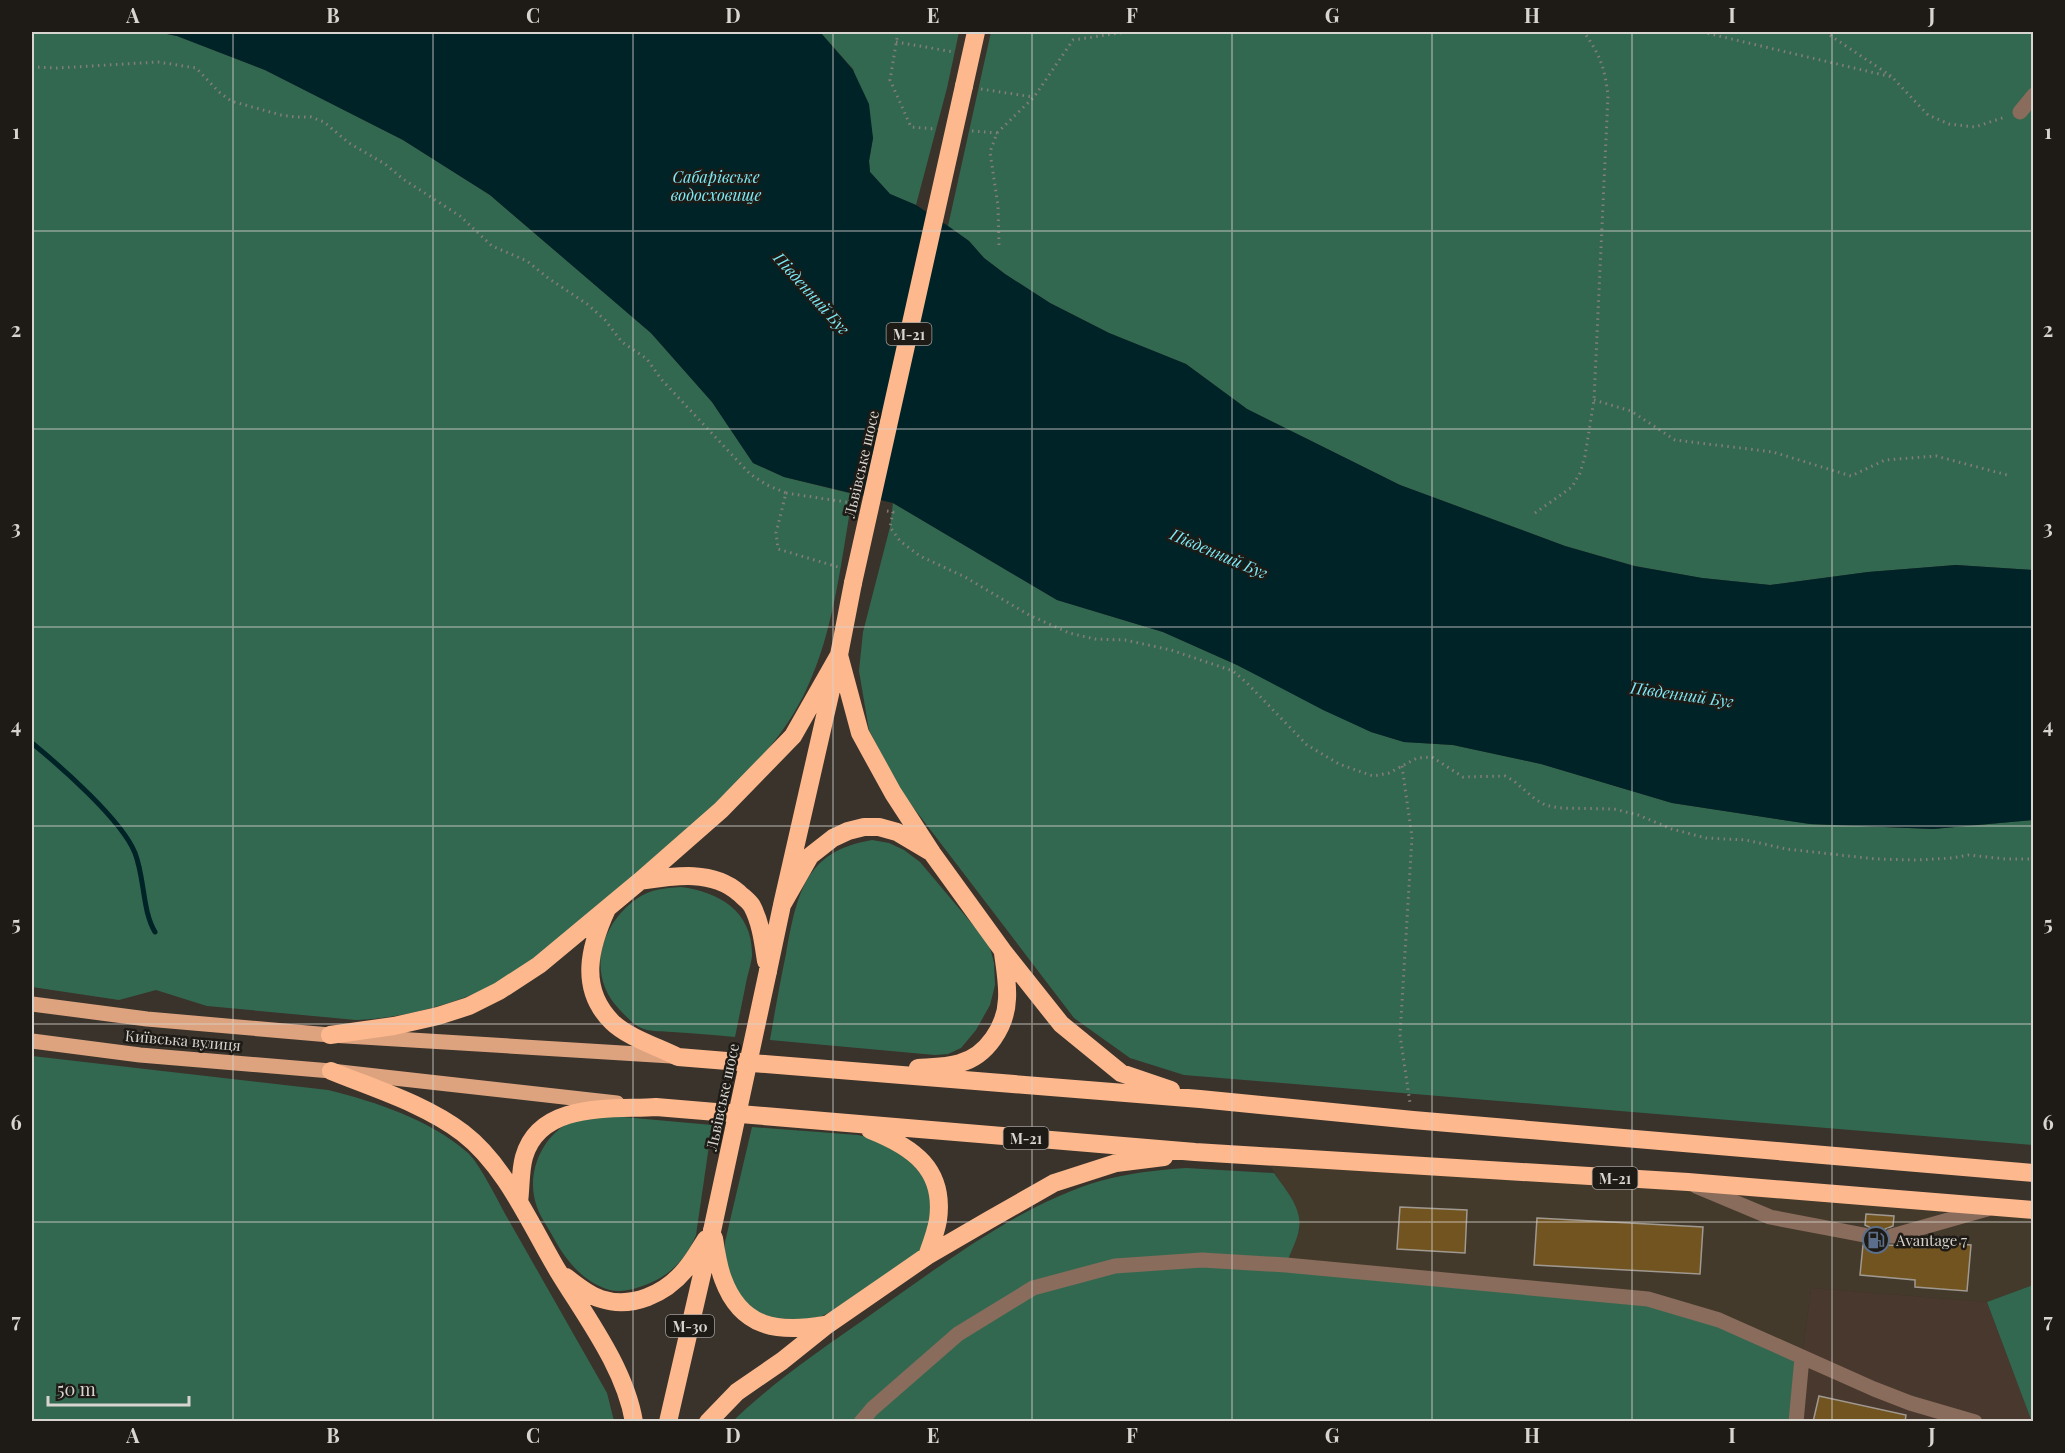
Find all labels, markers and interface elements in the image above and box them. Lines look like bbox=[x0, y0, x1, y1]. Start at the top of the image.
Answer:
text: A bbox=[125, 1, 140, 28]
text: B bbox=[326, 1, 340, 28]
text: C bbox=[526, 1, 540, 28]
text: D bbox=[725, 1, 741, 28]
text: E bbox=[927, 1, 939, 28]
text: F bbox=[1126, 1, 1138, 28]
text: G bbox=[1325, 1, 1340, 28]
text: H bbox=[1524, 1, 1540, 28]
text: I bbox=[1728, 1, 1736, 28]
text: J bbox=[1927, 1, 1936, 28]
text: 1 bbox=[12, 117, 20, 144]
text: 1 bbox=[2044, 117, 2052, 144]
water label: Сабарівське водосховище bbox=[671, 166, 761, 205]
water label: Південний Буг bbox=[769, 247, 855, 339]
text: 2 bbox=[11, 315, 21, 342]
text: 2 bbox=[2043, 315, 2053, 342]
road number: М-21 bbox=[886, 323, 932, 345]
street label: Львівське шосе bbox=[839, 408, 883, 521]
text: 3 bbox=[11, 513, 21, 540]
text: 3 bbox=[2043, 513, 2053, 540]
water label: Південний Буг bbox=[1166, 523, 1271, 583]
water label: Південний Буг bbox=[1628, 676, 1735, 712]
text: 4 bbox=[11, 711, 21, 738]
text: 4 bbox=[2043, 711, 2053, 738]
text: 5 bbox=[11, 909, 21, 936]
text: 5 bbox=[2043, 909, 2053, 936]
street label: Київська вулиця bbox=[124, 1025, 242, 1055]
street label: Львівське шосе bbox=[701, 1041, 743, 1154]
text: 6 bbox=[10, 1108, 22, 1135]
text: 6 bbox=[2042, 1108, 2054, 1135]
road number: М-21 bbox=[1004, 1127, 1048, 1149]
road number: М-21 bbox=[1592, 1167, 1638, 1189]
fuel station icon: Avantage 7 bbox=[1861, 1225, 1891, 1255]
place label: Avantage 7 bbox=[1895, 1230, 1967, 1250]
text: 7 bbox=[11, 1306, 21, 1333]
text: 7 bbox=[2043, 1306, 2053, 1333]
road number: М-30 bbox=[666, 1315, 714, 1337]
scale bar bbox=[48, 1369, 189, 1407]
text: 50 m bbox=[57, 1377, 96, 1401]
text: A bbox=[125, 1421, 140, 1448]
text: B bbox=[326, 1421, 340, 1448]
text: C bbox=[526, 1421, 540, 1448]
text: D bbox=[725, 1421, 741, 1448]
text: E bbox=[927, 1421, 939, 1448]
text: F bbox=[1126, 1421, 1138, 1448]
text: G bbox=[1325, 1421, 1340, 1448]
text: H bbox=[1524, 1421, 1540, 1448]
text: I bbox=[1728, 1421, 1736, 1448]
text: J bbox=[1927, 1421, 1936, 1448]

